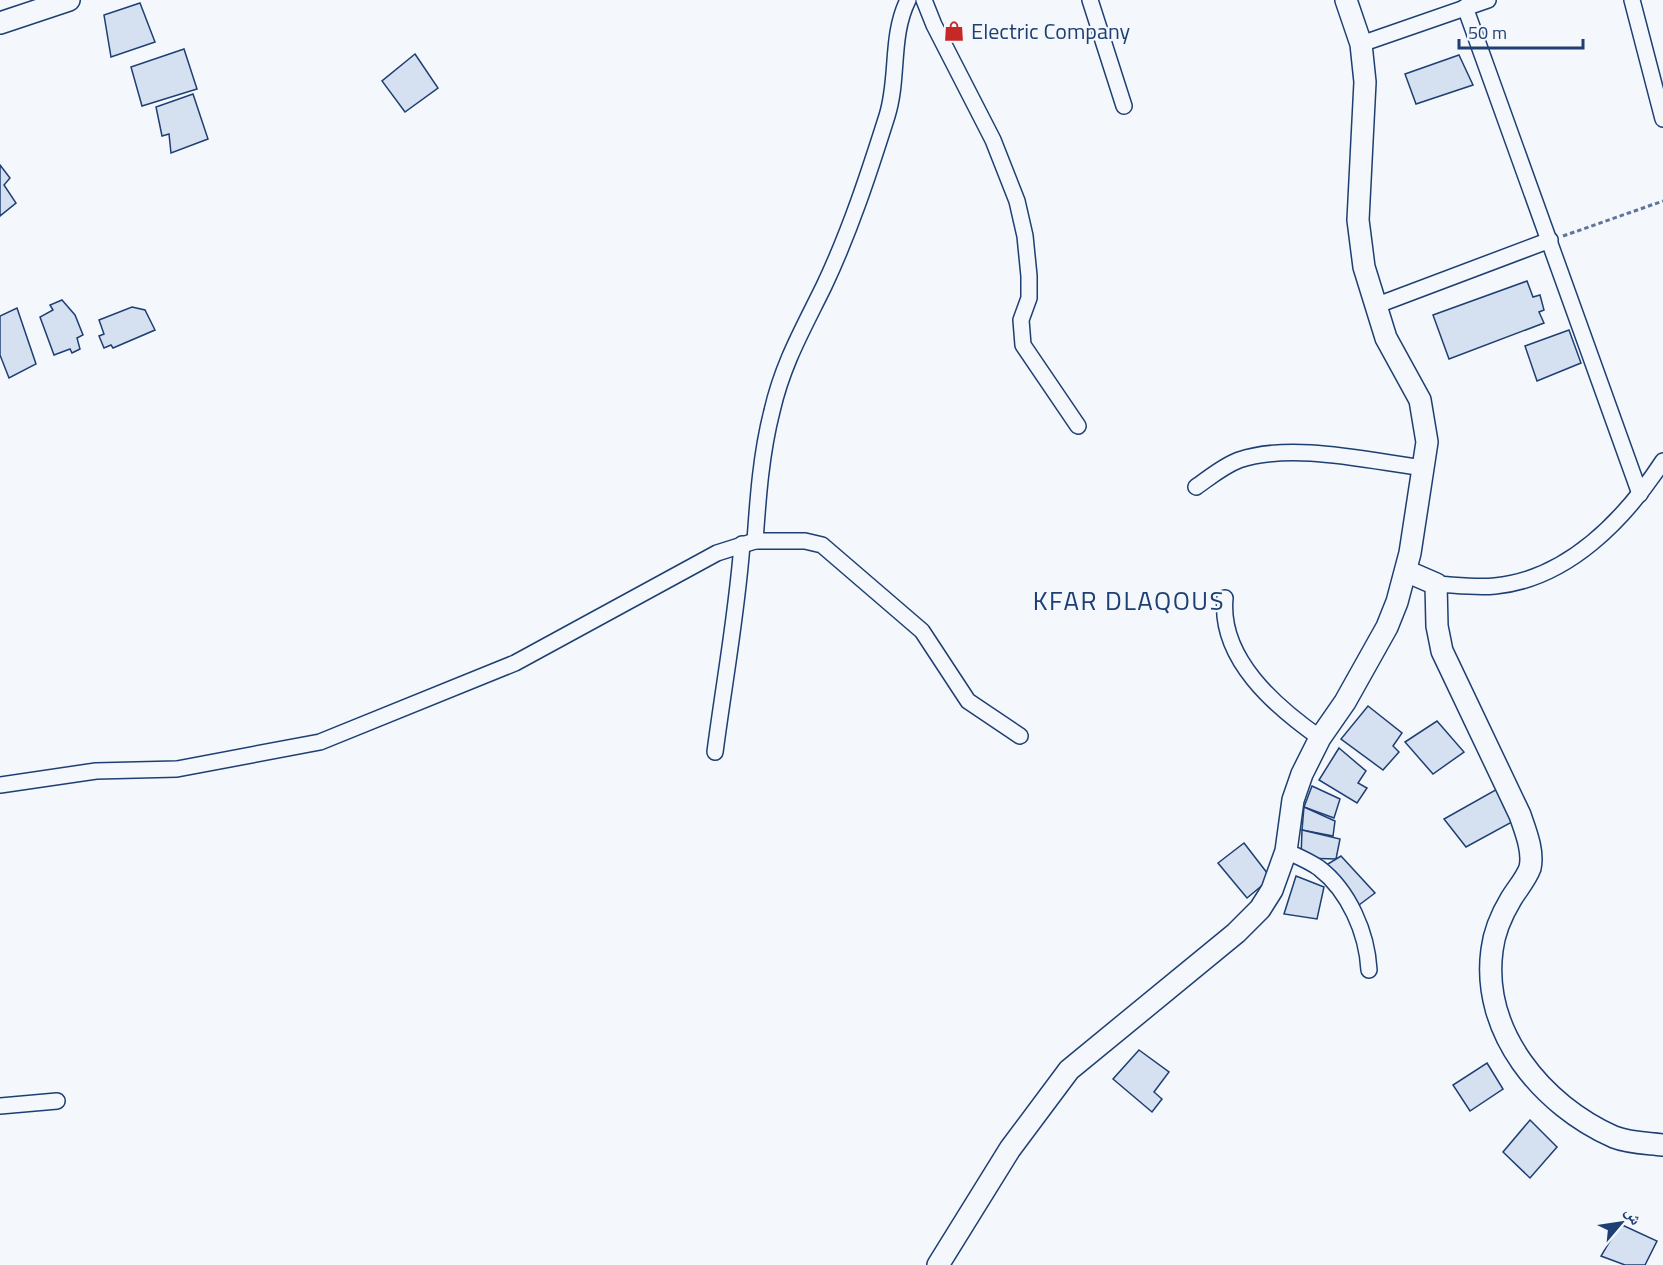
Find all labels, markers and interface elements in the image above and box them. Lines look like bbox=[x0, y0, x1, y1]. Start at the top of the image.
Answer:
scale bar bbox=[1459, 12, 1584, 50]
place label: Electric Company bbox=[971, 14, 1131, 48]
shop icon: Electric Company bbox=[942, 19, 966, 43]
text: 50 m bbox=[1468, 19, 1507, 46]
district label: KFAR DLAQOUS bbox=[1033, 581, 1225, 620]
north arrow bbox=[1591, 1193, 1651, 1253]
text: ش bbox=[1620, 1202, 1649, 1229]

